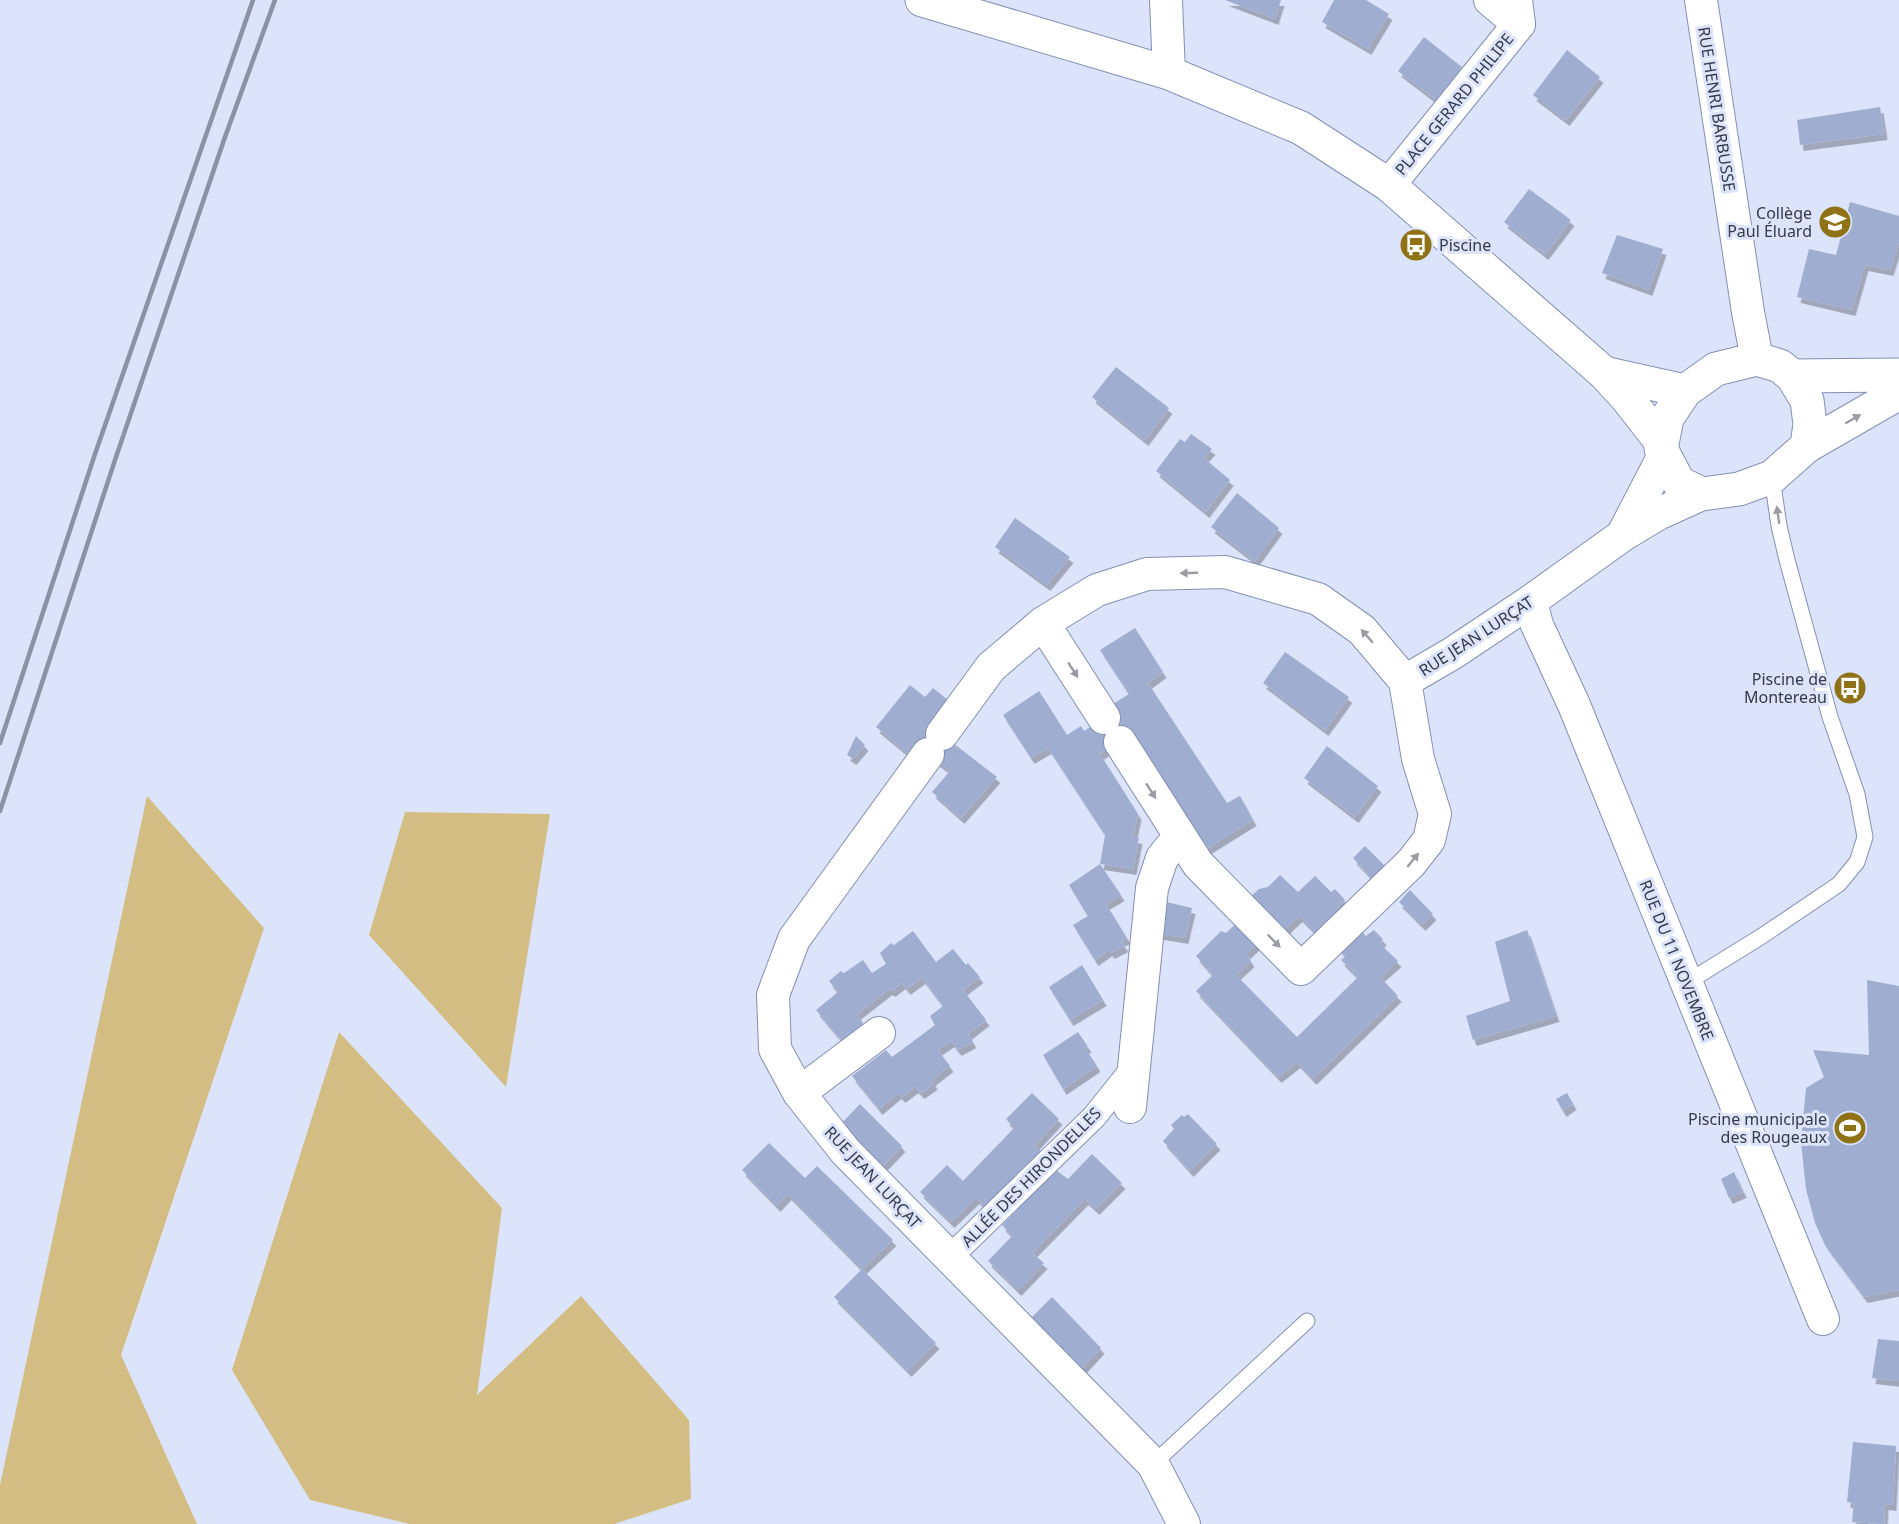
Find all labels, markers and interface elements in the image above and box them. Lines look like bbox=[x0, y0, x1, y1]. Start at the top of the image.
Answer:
street label: RUE HENRI BARBUSSE bbox=[1693, 25, 1741, 193]
street label: PLACE GERARD PHILIPE bbox=[1390, 28, 1518, 180]
place label: Collège Paul Éluard bbox=[1727, 202, 1812, 242]
school or university icon: Collège Paul Éluard bbox=[1817, 204, 1853, 240]
bus stop icon: Piscine bbox=[1398, 227, 1434, 263]
place label: Piscine bbox=[1439, 234, 1491, 256]
one-way arrow bbox=[1845, 415, 1862, 425]
one-way arrow bbox=[1773, 506, 1782, 525]
one-way arrow bbox=[1179, 568, 1198, 578]
street label: RUE JEAN LURÇAT bbox=[1414, 591, 1538, 681]
one-way arrow bbox=[1360, 629, 1374, 644]
one-way arrow bbox=[1067, 662, 1078, 678]
place label: Piscine de Montereau bbox=[1744, 668, 1827, 708]
bus stop icon: Piscine de Montereau bbox=[1832, 670, 1868, 706]
one-way arrow bbox=[1146, 783, 1157, 799]
one-way arrow bbox=[1406, 853, 1419, 868]
street label: RUE DU 11 NOVEMBRE bbox=[1635, 876, 1719, 1044]
one-way arrow bbox=[1267, 934, 1281, 949]
street label: ALLÉE DES HIRONDELLES bbox=[956, 1102, 1106, 1252]
place label: Piscine municipale des Rougeaux bbox=[1688, 1108, 1828, 1148]
sports icon: Piscine municipale des Rougeaux bbox=[1832, 1110, 1868, 1146]
street label: RUE JEAN LURÇAT bbox=[820, 1121, 926, 1233]

